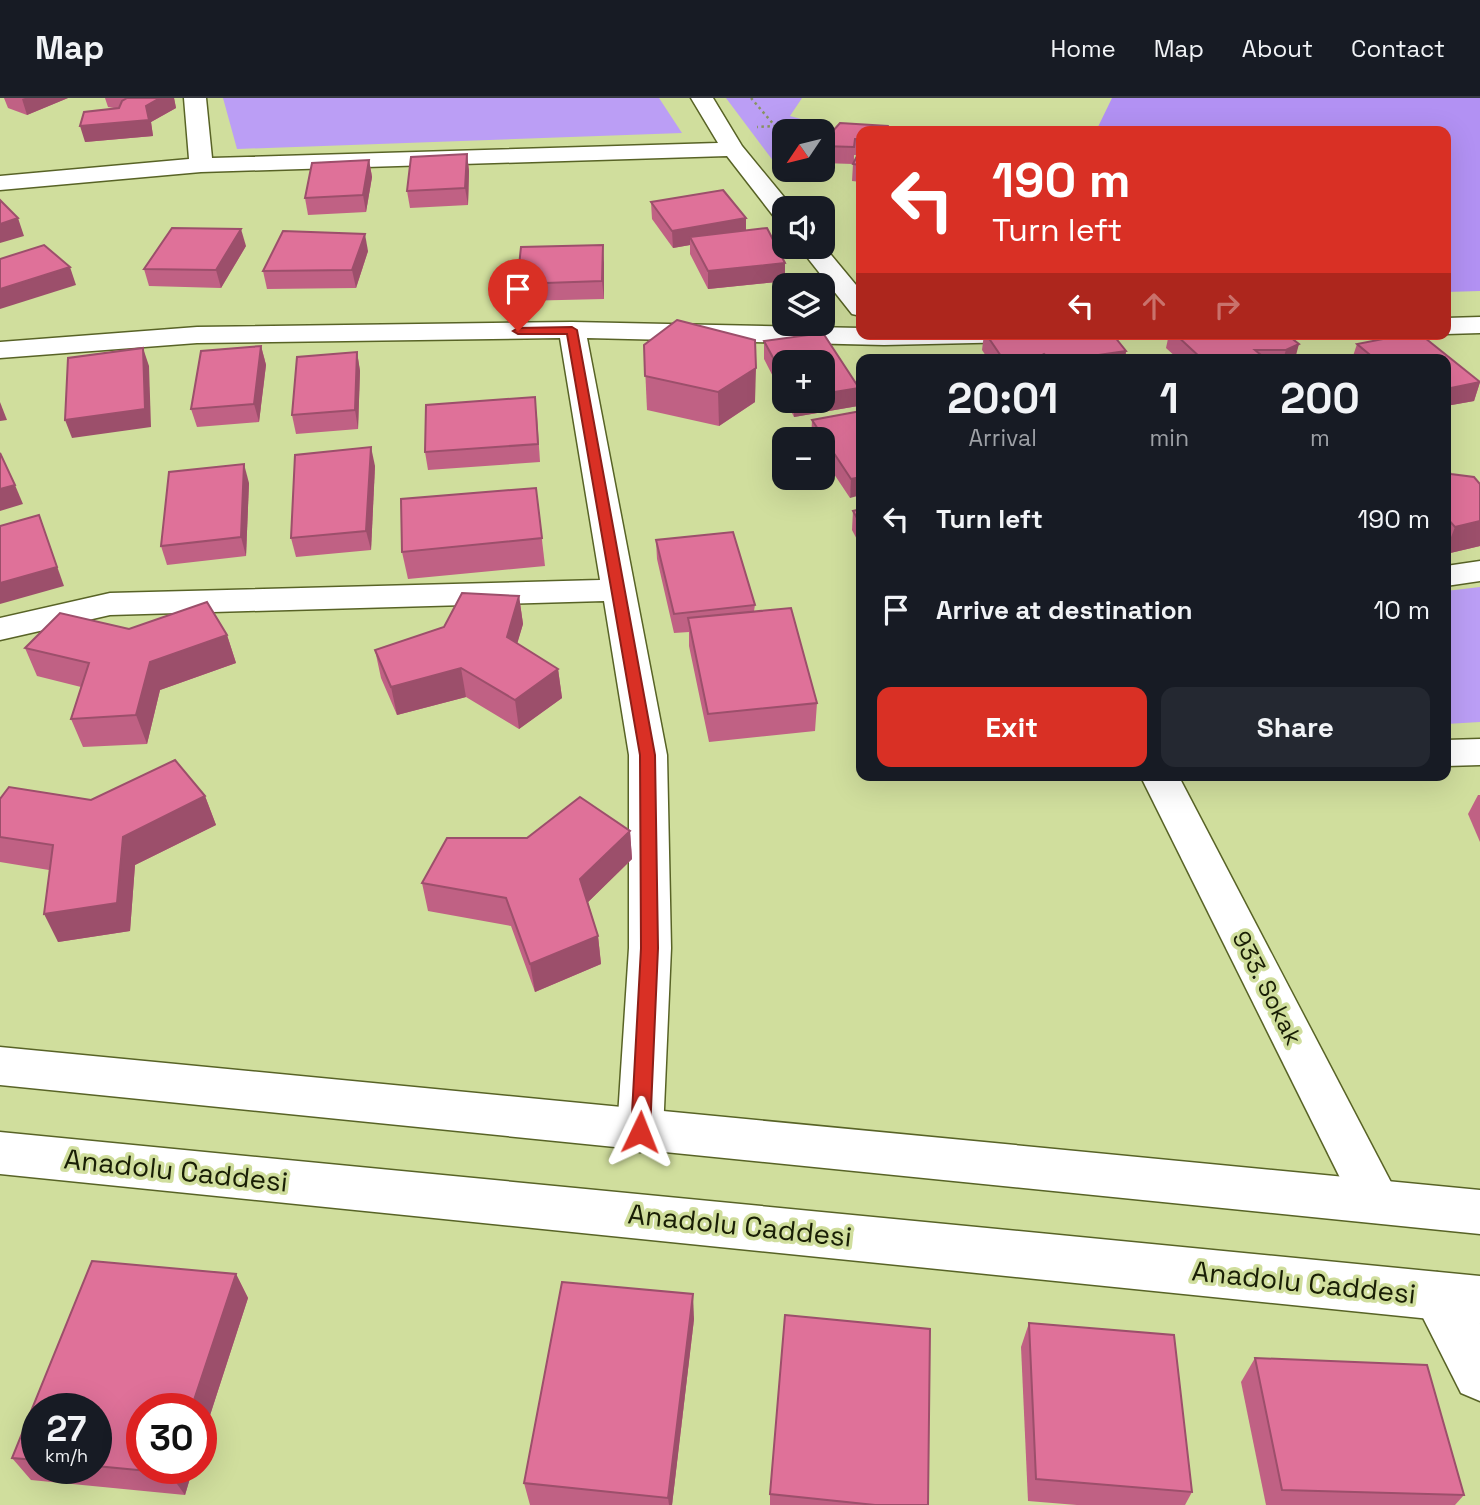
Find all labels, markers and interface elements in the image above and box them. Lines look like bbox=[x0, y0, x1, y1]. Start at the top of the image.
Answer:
text: Map bbox=[35, 27, 104, 69]
text: Home bbox=[1050, 33, 1116, 64]
text: Map bbox=[1154, 33, 1204, 64]
text: About bbox=[1242, 33, 1313, 64]
text: Contact bbox=[1351, 33, 1445, 64]
north arrow bbox=[772, 119, 835, 182]
map controls bbox=[772, 119, 835, 490]
text: 190 m bbox=[992, 149, 1130, 211]
icon: left bbox=[877, 154, 968, 245]
button: sound bbox=[772, 196, 835, 259]
text: Turn left bbox=[992, 210, 1122, 250]
pin bbox=[488, 259, 548, 331]
icon: arrive bbox=[499, 270, 537, 308]
button: layers bbox=[772, 273, 835, 336]
icon: left bbox=[1062, 287, 1100, 325]
icon: ahead bbox=[1135, 287, 1173, 325]
icon: right bbox=[1208, 287, 1246, 325]
button: + bbox=[772, 350, 835, 413]
text: 20:01 bbox=[947, 372, 1058, 425]
text: 1 bbox=[1160, 372, 1179, 425]
text: 200 bbox=[1280, 372, 1360, 425]
text: Arrival bbox=[969, 423, 1037, 453]
text: min bbox=[1149, 423, 1189, 453]
text: m bbox=[1310, 423, 1330, 453]
button: − bbox=[772, 427, 835, 490]
icon: left bbox=[877, 500, 915, 538]
text: Turn left bbox=[936, 502, 1043, 536]
text: 190 m bbox=[1358, 502, 1430, 536]
icon: arrive bbox=[877, 591, 915, 629]
text: Arrive at destination bbox=[936, 593, 1193, 627]
text: 10 m bbox=[1373, 593, 1430, 627]
button: Exit bbox=[877, 687, 1147, 767]
button: Share bbox=[1161, 687, 1430, 767]
street label: 933. Sokak bbox=[1225, 925, 1309, 1050]
position arrow bbox=[603, 1095, 677, 1169]
street label: Anadolu Caddesi bbox=[62, 1140, 290, 1200]
street label: Anadolu Caddesi bbox=[626, 1195, 854, 1255]
street label: Anadolu Caddesi bbox=[1190, 1252, 1418, 1312]
speed limit sign: 30 bbox=[126, 1393, 217, 1484]
text: 27 bbox=[47, 1407, 86, 1451]
text: km/h bbox=[45, 1444, 88, 1467]

